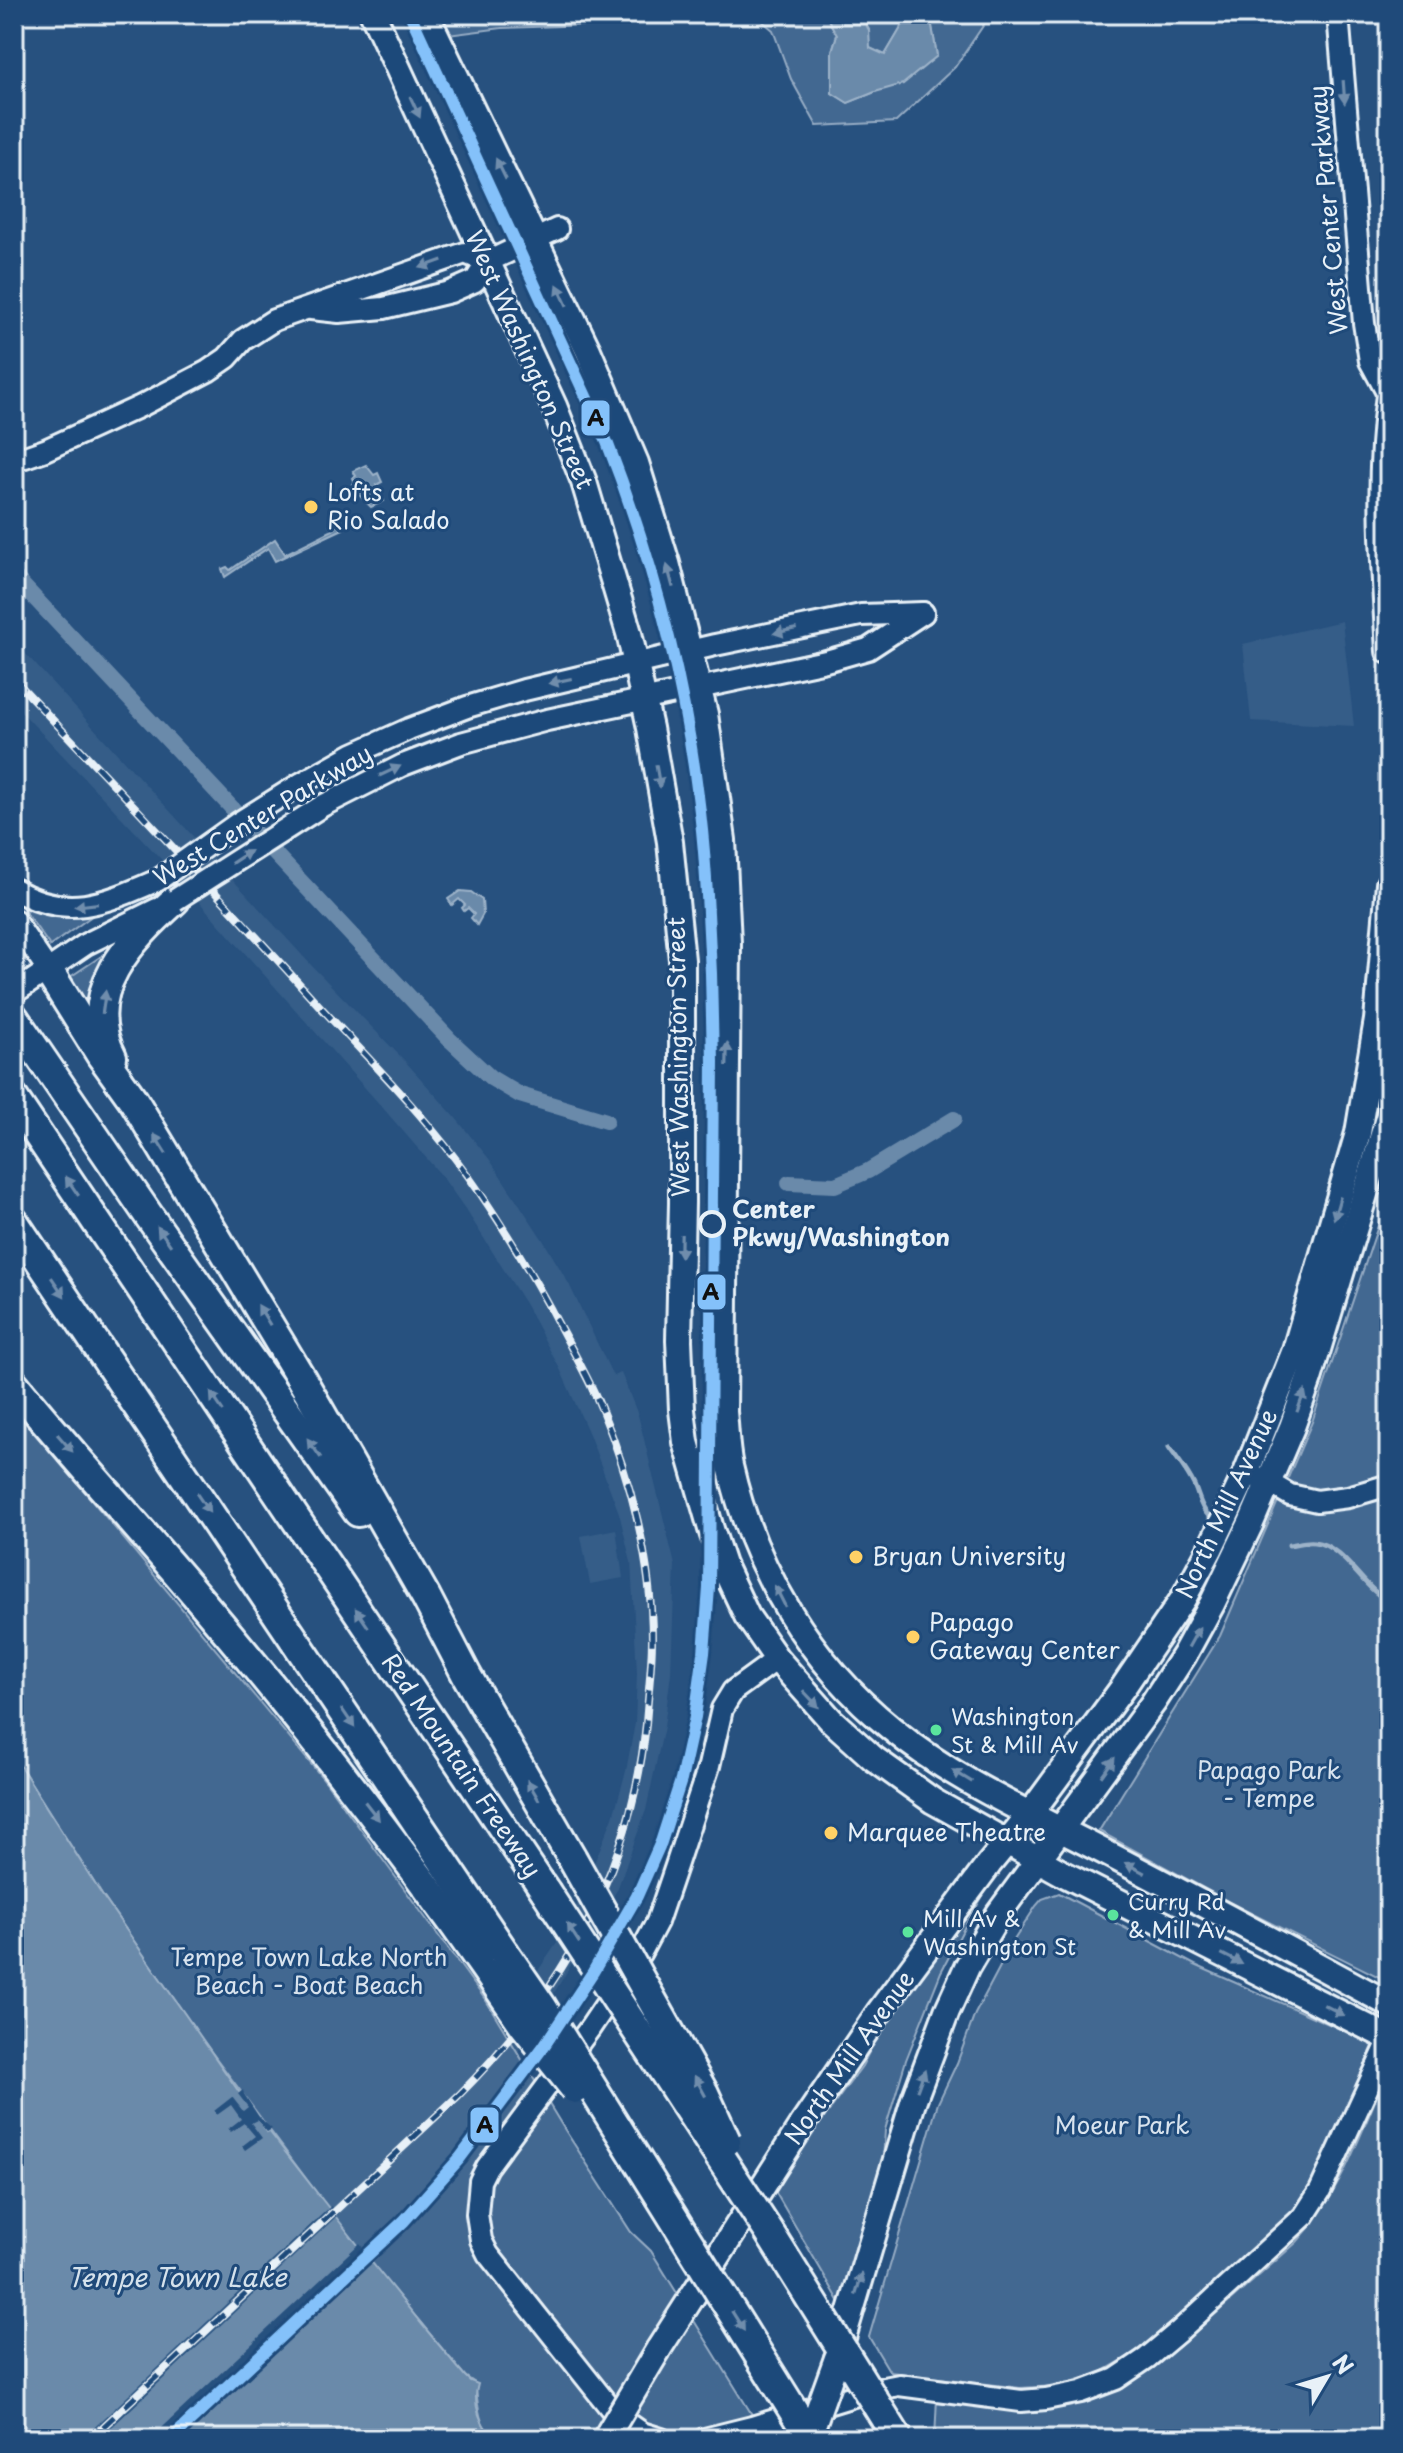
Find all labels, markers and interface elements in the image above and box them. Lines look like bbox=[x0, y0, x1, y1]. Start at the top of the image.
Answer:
one-way arrow bbox=[1338, 80, 1351, 105]
street label: West Center Parkway bbox=[1298, 84, 1356, 336]
one-way arrow bbox=[409, 96, 422, 119]
one-way arrow bbox=[494, 158, 508, 181]
street label: West Washington Street bbox=[457, 224, 604, 495]
one-way arrow bbox=[419, 259, 443, 271]
one-way arrow bbox=[555, 283, 569, 306]
line badge: A bbox=[580, 399, 611, 437]
text: A bbox=[587, 400, 605, 433]
place label: Lofts at Rio Salado bbox=[327, 473, 449, 537]
marker: Lofts at Rio Salado bbox=[302, 498, 320, 516]
one-way arrow bbox=[664, 563, 676, 588]
one-way arrow bbox=[772, 625, 797, 638]
one-way arrow bbox=[548, 676, 573, 688]
street label: West Center Parkway bbox=[146, 735, 378, 894]
one-way arrow bbox=[378, 764, 402, 778]
one-way arrow bbox=[653, 764, 665, 789]
one-way arrow bbox=[230, 851, 252, 865]
one-way arrow bbox=[74, 898, 99, 911]
street label: West Washington Street bbox=[657, 916, 697, 1197]
one-way arrow bbox=[98, 989, 111, 1014]
one-way arrow bbox=[721, 1041, 733, 1066]
one-way arrow bbox=[154, 1133, 168, 1155]
one-way arrow bbox=[65, 1175, 80, 1197]
place label: Center Pkwy/Washington bbox=[732, 1190, 950, 1254]
one-way arrow bbox=[1330, 1197, 1343, 1221]
marker: Center Pkwy/Washington bbox=[699, 1211, 725, 1237]
one-way arrow bbox=[157, 1226, 172, 1247]
one-way arrow bbox=[675, 1234, 688, 1259]
line badge: A bbox=[696, 1273, 727, 1311]
text: A bbox=[702, 1274, 720, 1307]
one-way arrow bbox=[50, 1276, 65, 1297]
one-way arrow bbox=[257, 1304, 271, 1326]
one-way arrow bbox=[1296, 1388, 1308, 1412]
one-way arrow bbox=[210, 1391, 225, 1412]
street label: North Mill Avenue bbox=[1165, 1402, 1285, 1604]
one-way arrow bbox=[55, 1434, 73, 1453]
one-way arrow bbox=[307, 1438, 322, 1459]
one-way arrow bbox=[195, 1492, 210, 1513]
place label: Bryan University bbox=[872, 1537, 1066, 1573]
marker: Bryan University bbox=[847, 1548, 865, 1566]
one-way arrow bbox=[773, 1584, 786, 1607]
place label: Papago Gateway Center bbox=[929, 1603, 1120, 1667]
one-way arrow bbox=[355, 1607, 370, 1628]
one-way arrow bbox=[1187, 1626, 1201, 1648]
marker: Papago Gateway Center bbox=[904, 1628, 922, 1646]
street label: Red Mountain Freeway bbox=[374, 1646, 551, 1884]
one-way arrow bbox=[802, 1690, 820, 1709]
place label: Washington St & Mill Av bbox=[951, 1699, 1079, 1760]
one-way arrow bbox=[340, 1708, 355, 1729]
marker: Washington St & Mill Av bbox=[928, 1722, 944, 1738]
park label: Papago Park - Tempe bbox=[1197, 1751, 1341, 1815]
one-way arrow bbox=[1100, 1756, 1116, 1778]
one-way arrow bbox=[951, 1769, 973, 1783]
one-way arrow bbox=[526, 1779, 540, 1801]
one-way arrow bbox=[363, 1801, 379, 1821]
place label: Marquee Theatre bbox=[847, 1813, 1046, 1849]
marker: Marquee Theatre bbox=[822, 1824, 840, 1842]
one-way arrow bbox=[1124, 1862, 1147, 1875]
place label: Curry Rd & Mill Av bbox=[1128, 1884, 1226, 1945]
place label: Mill Av & Washington St bbox=[923, 1901, 1076, 1962]
marker: Curry Rd & Mill Av bbox=[1105, 1907, 1121, 1923]
one-way arrow bbox=[566, 1922, 581, 1943]
marker: Mill Av & Washington St bbox=[900, 1924, 916, 1940]
park label: Tempe Town Lake North Beach - Boat Beach bbox=[171, 1938, 447, 2002]
one-way arrow bbox=[1221, 1952, 1244, 1965]
street label: North Mill Avenue bbox=[775, 1962, 922, 2151]
one-way arrow bbox=[1323, 2003, 1346, 2017]
one-way arrow bbox=[915, 2068, 928, 2092]
one-way arrow bbox=[693, 2075, 707, 2097]
line badge: A bbox=[469, 2106, 500, 2144]
park label: Moeur Park bbox=[1054, 2106, 1190, 2142]
text: A bbox=[476, 2107, 494, 2140]
water label: Tempe Town Lake bbox=[67, 2257, 288, 2296]
one-way arrow bbox=[853, 2271, 866, 2295]
one-way arrow bbox=[730, 2310, 744, 2332]
north arrow bbox=[1287, 2337, 1367, 2417]
text: N bbox=[1326, 2347, 1362, 2381]

